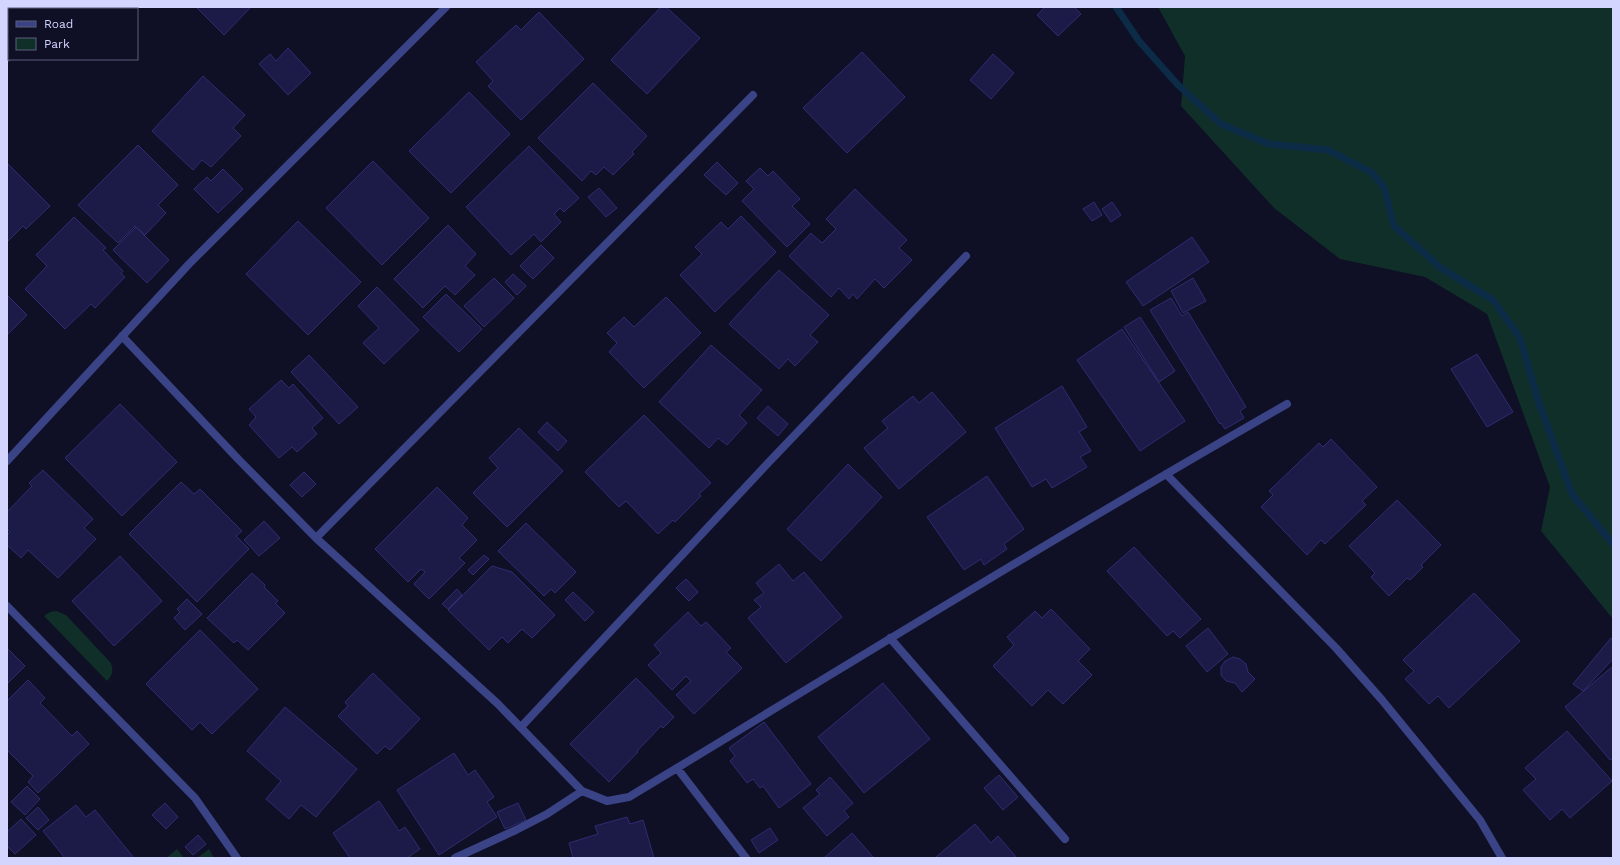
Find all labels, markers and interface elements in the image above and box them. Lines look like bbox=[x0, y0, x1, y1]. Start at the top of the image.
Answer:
legend bbox=[8, 8, 138, 60]
text: Road bbox=[44, 17, 73, 31]
text: Park bbox=[44, 37, 70, 51]

